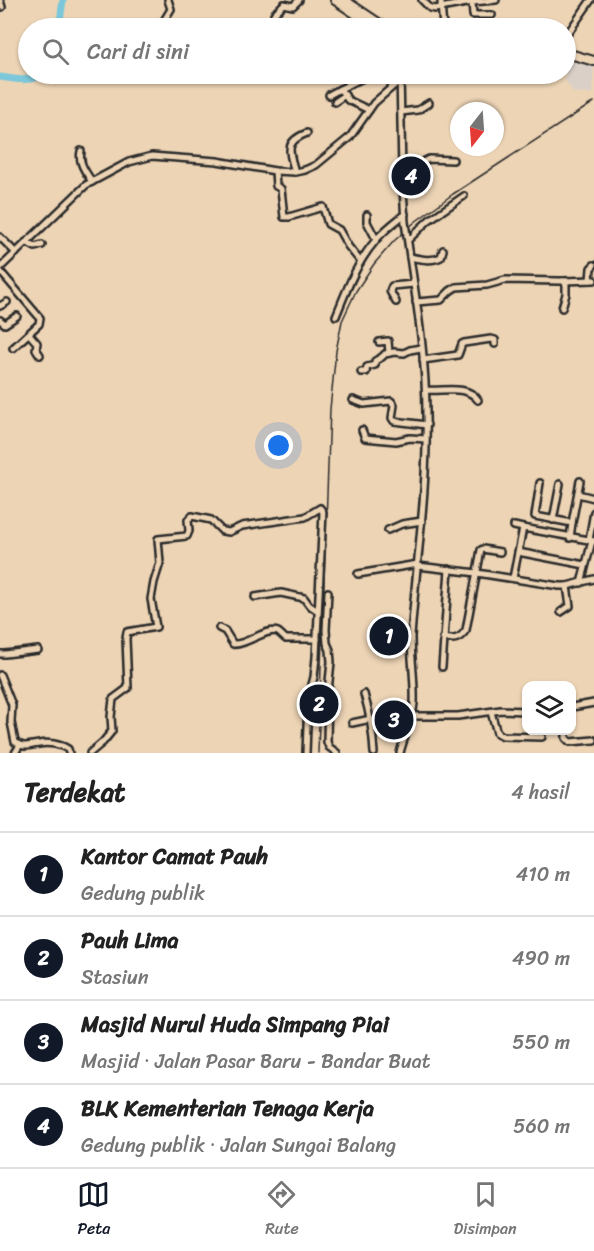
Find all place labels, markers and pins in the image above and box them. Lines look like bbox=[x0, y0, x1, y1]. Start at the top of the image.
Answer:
pin: 4 bbox=[392, 154, 430, 198]
pin: 1 bbox=[370, 614, 408, 658]
pin: 2 bbox=[300, 682, 338, 726]
pin: 3 bbox=[374, 698, 414, 742]

